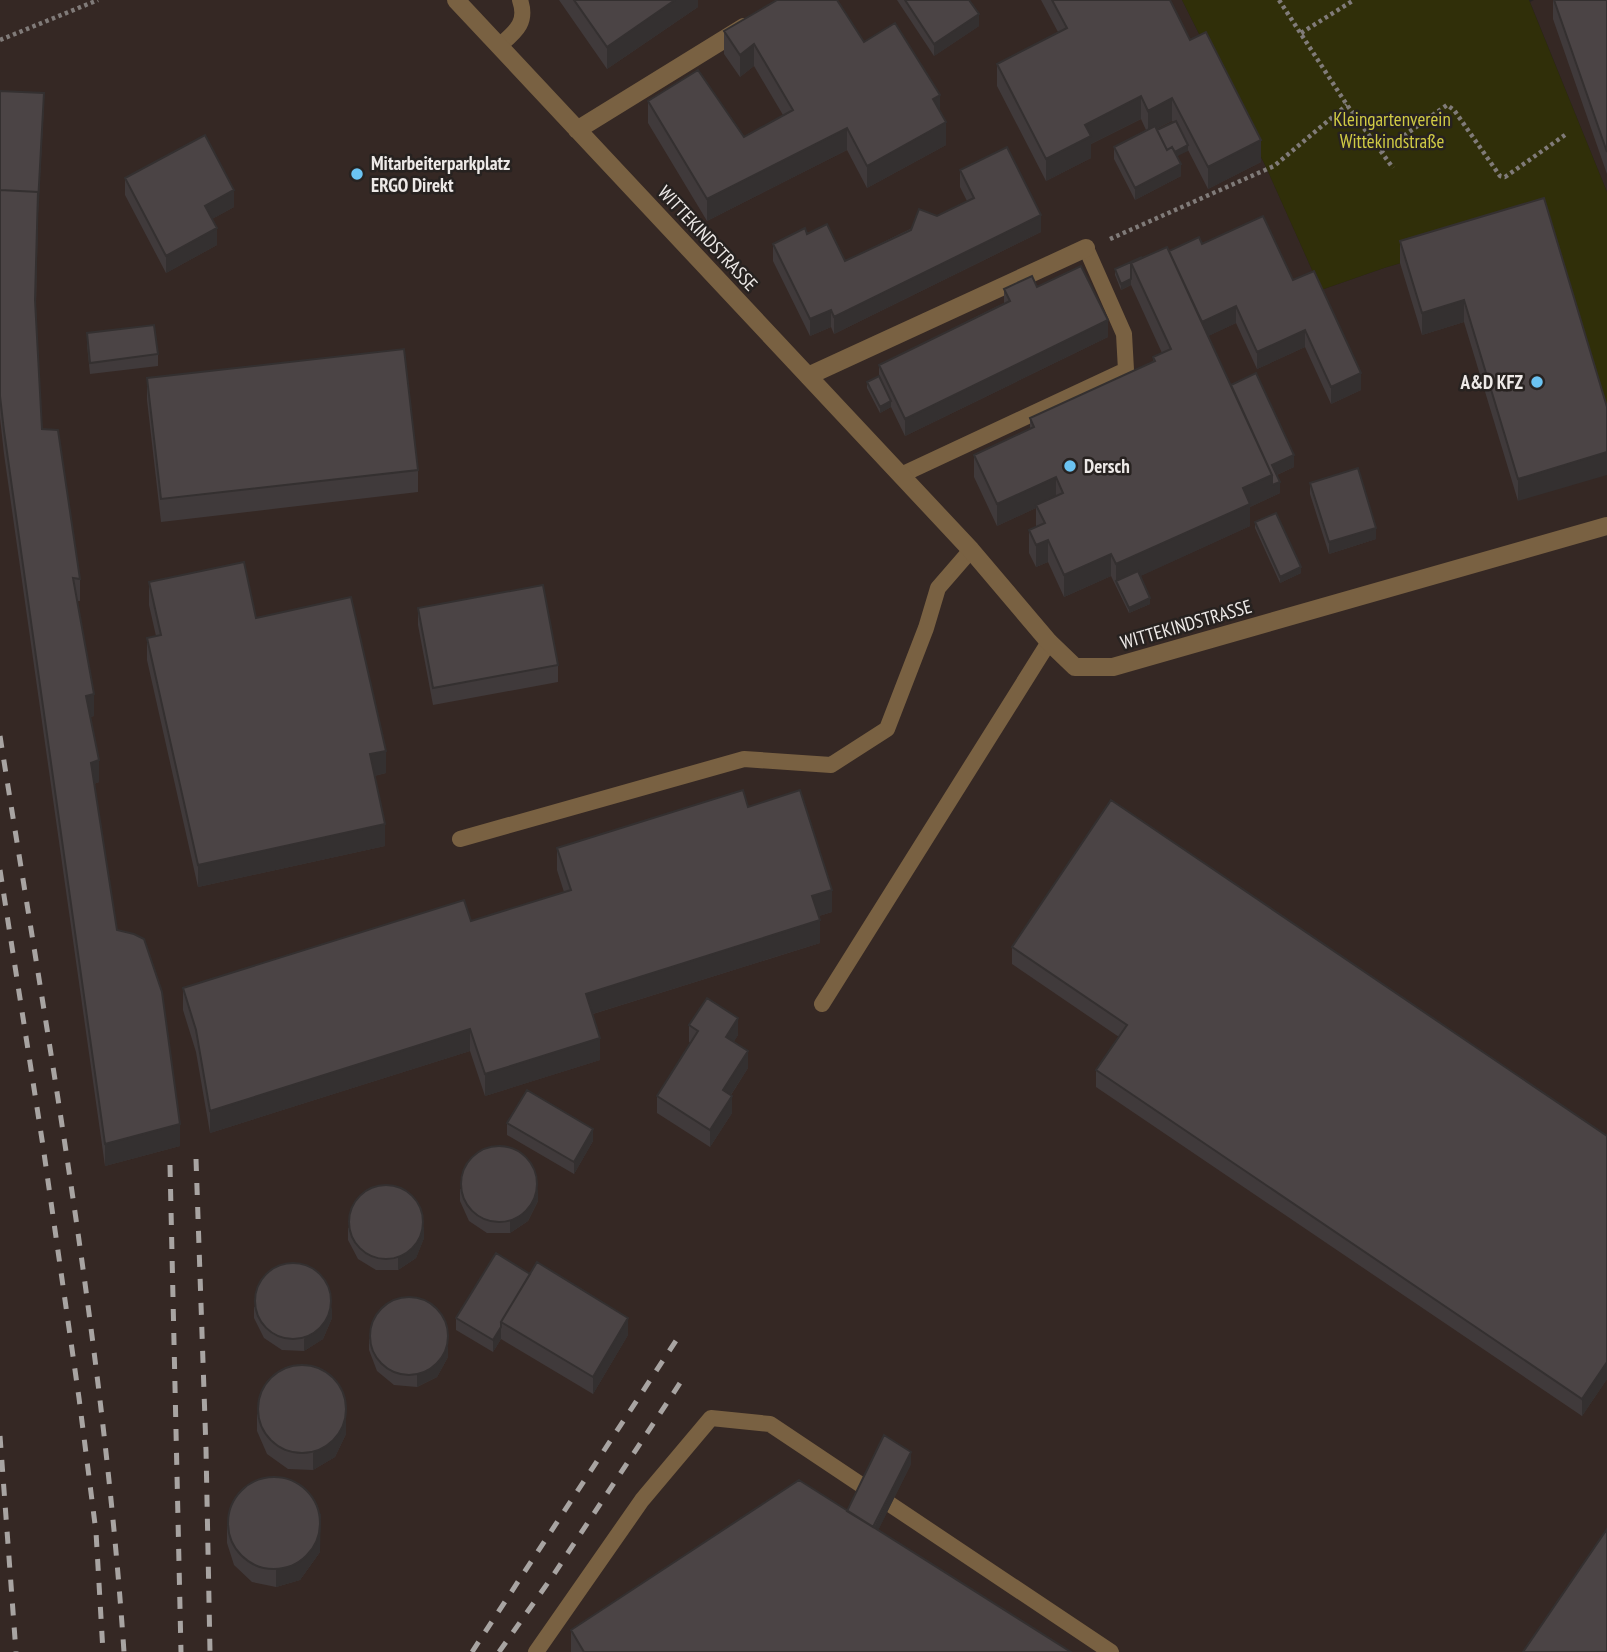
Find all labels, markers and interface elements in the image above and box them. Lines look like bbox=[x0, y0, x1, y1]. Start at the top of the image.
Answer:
park label: Kleingartenverein Wittekindstraße bbox=[1333, 107, 1451, 153]
place label: Mitarbeiterparkplatz ERGO Direkt bbox=[371, 151, 510, 197]
marker: Mitarbeiterparkplatz ERGO Direkt bbox=[349, 166, 365, 182]
street label: WITTEKINDSTRASSE bbox=[653, 180, 763, 296]
place label: A&D KFZ bbox=[1460, 370, 1524, 394]
marker: A&D KFZ bbox=[1529, 374, 1545, 390]
place label: Dersch bbox=[1084, 454, 1130, 478]
marker: Dersch bbox=[1062, 458, 1078, 474]
street label: WITTEKINDSTRASSE bbox=[1118, 594, 1254, 654]

